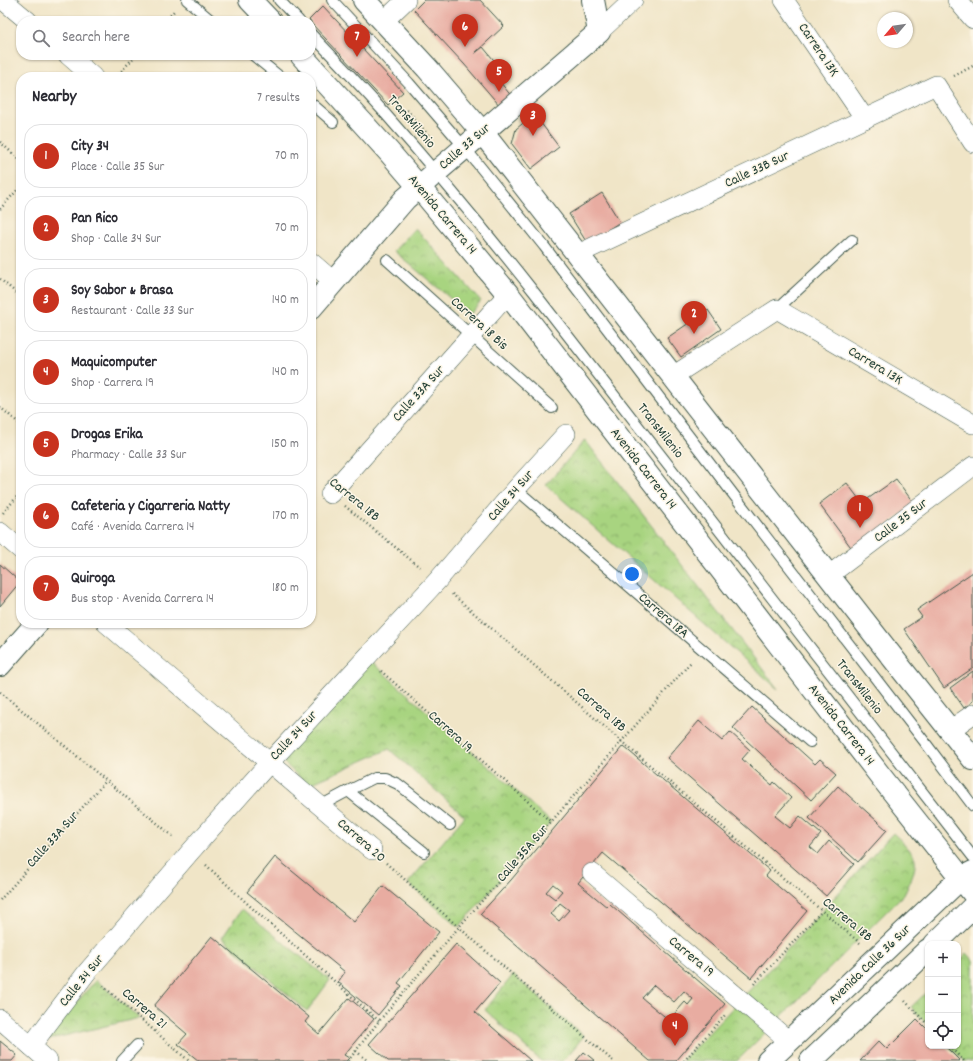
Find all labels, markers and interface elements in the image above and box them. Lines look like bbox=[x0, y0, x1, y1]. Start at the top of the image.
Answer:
north arrow bbox=[877, 12, 913, 48]
pin: 6 bbox=[452, 14, 478, 47]
search box bbox=[16, 16, 316, 60]
street label: Carrera 13K bbox=[793, 19, 844, 81]
pin: 7 bbox=[344, 24, 370, 57]
icon: search bbox=[30, 27, 52, 49]
text: Search here bbox=[62, 27, 130, 49]
pin: 5 bbox=[486, 59, 512, 92]
text: Nearby bbox=[32, 86, 76, 110]
text: 7 results bbox=[257, 89, 300, 108]
street label: TransMilenio bbox=[382, 91, 440, 153]
pin: 3 bbox=[520, 103, 546, 136]
street label: Calle 33 Sur bbox=[435, 118, 496, 175]
text: City 34 bbox=[71, 136, 109, 158]
street label: Calle 33B Sur bbox=[721, 146, 793, 194]
text: 1 bbox=[45, 147, 47, 166]
text: 70 m bbox=[275, 147, 299, 166]
text: Place · Calle 35 Sur bbox=[71, 158, 164, 177]
street label: Avenida Carrera 14 bbox=[403, 171, 481, 259]
text: Pan Rico bbox=[71, 208, 118, 230]
text: 2 bbox=[43, 219, 49, 238]
text: 70 m bbox=[275, 219, 299, 238]
text: Shop · Calle 34 Sur bbox=[71, 230, 161, 249]
text: Soy Sabor & Brasa bbox=[71, 280, 173, 302]
text: 3 bbox=[43, 291, 49, 310]
text: 140 m bbox=[272, 291, 299, 310]
street label: Carrera 18 Bis bbox=[446, 292, 513, 356]
pin: 2 bbox=[681, 301, 707, 334]
text: Restaurant · Calle 33 Sur bbox=[71, 302, 194, 321]
street label: Carrera 13K bbox=[844, 342, 907, 390]
text: Maquicomputer bbox=[71, 352, 157, 374]
street label: Calle 33A Sur bbox=[388, 361, 450, 427]
text: 4 bbox=[43, 363, 49, 382]
text: 140 m bbox=[272, 363, 299, 382]
text: Shop · Carrera 19 bbox=[71, 374, 154, 393]
street label: TransMilenio bbox=[632, 399, 688, 463]
text: Drogas Erika bbox=[71, 424, 143, 446]
street label: Avenida Carrera 14 bbox=[605, 424, 681, 514]
text: 5 bbox=[43, 435, 49, 454]
text: 150 m bbox=[271, 435, 299, 454]
text: Pharmacy · Calle 33 Sur bbox=[71, 446, 186, 465]
street label: Calle 34 Sur bbox=[483, 465, 539, 526]
street label: Carrera 18B bbox=[324, 473, 384, 527]
street label: Calle 35 Sur bbox=[870, 494, 933, 548]
pin: 1 bbox=[847, 495, 873, 528]
text: Cafeteria y Cigarreria Natty bbox=[71, 496, 230, 518]
text: 6 bbox=[43, 507, 49, 526]
text: 170 m bbox=[272, 507, 299, 526]
text: Café · Avenida Carrera 14 bbox=[71, 518, 194, 537]
your location bbox=[622, 564, 642, 584]
text: Quiroga bbox=[71, 568, 115, 590]
text: 7 bbox=[44, 579, 48, 598]
text: 180 m bbox=[272, 579, 299, 598]
street label: Carrera 18A bbox=[633, 588, 693, 644]
text: Bus stop · Avenida Carrera 14 bbox=[71, 590, 214, 609]
street label: TransMilenio bbox=[831, 655, 887, 719]
street label: Avenida Carrera 14 bbox=[803, 680, 879, 770]
street label: Carrera 18B bbox=[572, 683, 631, 738]
street label: Calle 34 Sur bbox=[265, 706, 323, 766]
street label: Carrera 19 bbox=[423, 706, 477, 758]
street label: Calle 33A Sur bbox=[22, 807, 84, 873]
street label: Carrera 20 bbox=[332, 814, 390, 868]
street label: Calle 35A Sur bbox=[492, 820, 554, 887]
street label: Carrera 18B bbox=[817, 893, 877, 947]
street label: Avenida Calle 36 Sur bbox=[824, 920, 916, 1010]
street label: Carrera 19 bbox=[664, 932, 718, 982]
map controls bbox=[925, 941, 961, 1049]
button: + bbox=[925, 941, 961, 977]
street label: Calle 34 Sur bbox=[55, 950, 110, 1011]
button: − bbox=[925, 977, 961, 1013]
street label: Carrera 21 bbox=[117, 984, 171, 1034]
pin: 4 bbox=[662, 1013, 688, 1046]
button: locate bbox=[925, 1013, 961, 1049]

